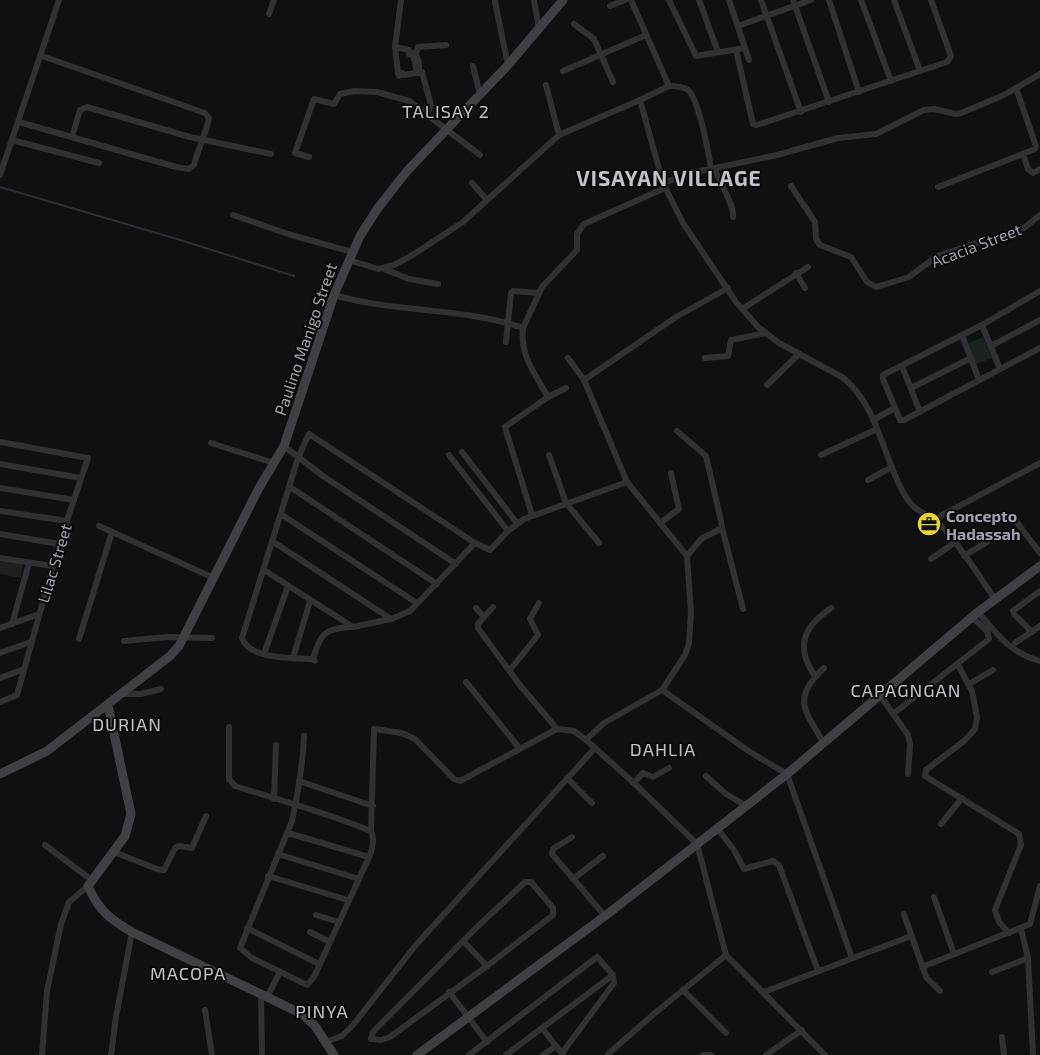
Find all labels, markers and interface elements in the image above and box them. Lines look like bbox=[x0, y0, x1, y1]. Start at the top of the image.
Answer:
district label: TALISAY 2 bbox=[402, 100, 490, 122]
district label: VISAYAN VILLAGE bbox=[576, 165, 762, 190]
street label: Acacia Street bbox=[928, 219, 1024, 271]
street label: Paulino Manigo Street bbox=[270, 260, 340, 418]
place label: Concepto Hadassah bbox=[946, 506, 1021, 543]
office icon: Concepto Hadassah bbox=[916, 511, 942, 537]
street label: Lilac Street bbox=[33, 521, 75, 605]
district label: CAPAGNGAN bbox=[851, 679, 961, 701]
district label: DURIAN bbox=[92, 713, 162, 735]
district label: DAHLIA bbox=[630, 738, 696, 760]
district label: MACOPA bbox=[150, 962, 226, 984]
district label: PINYA bbox=[295, 1000, 349, 1022]

